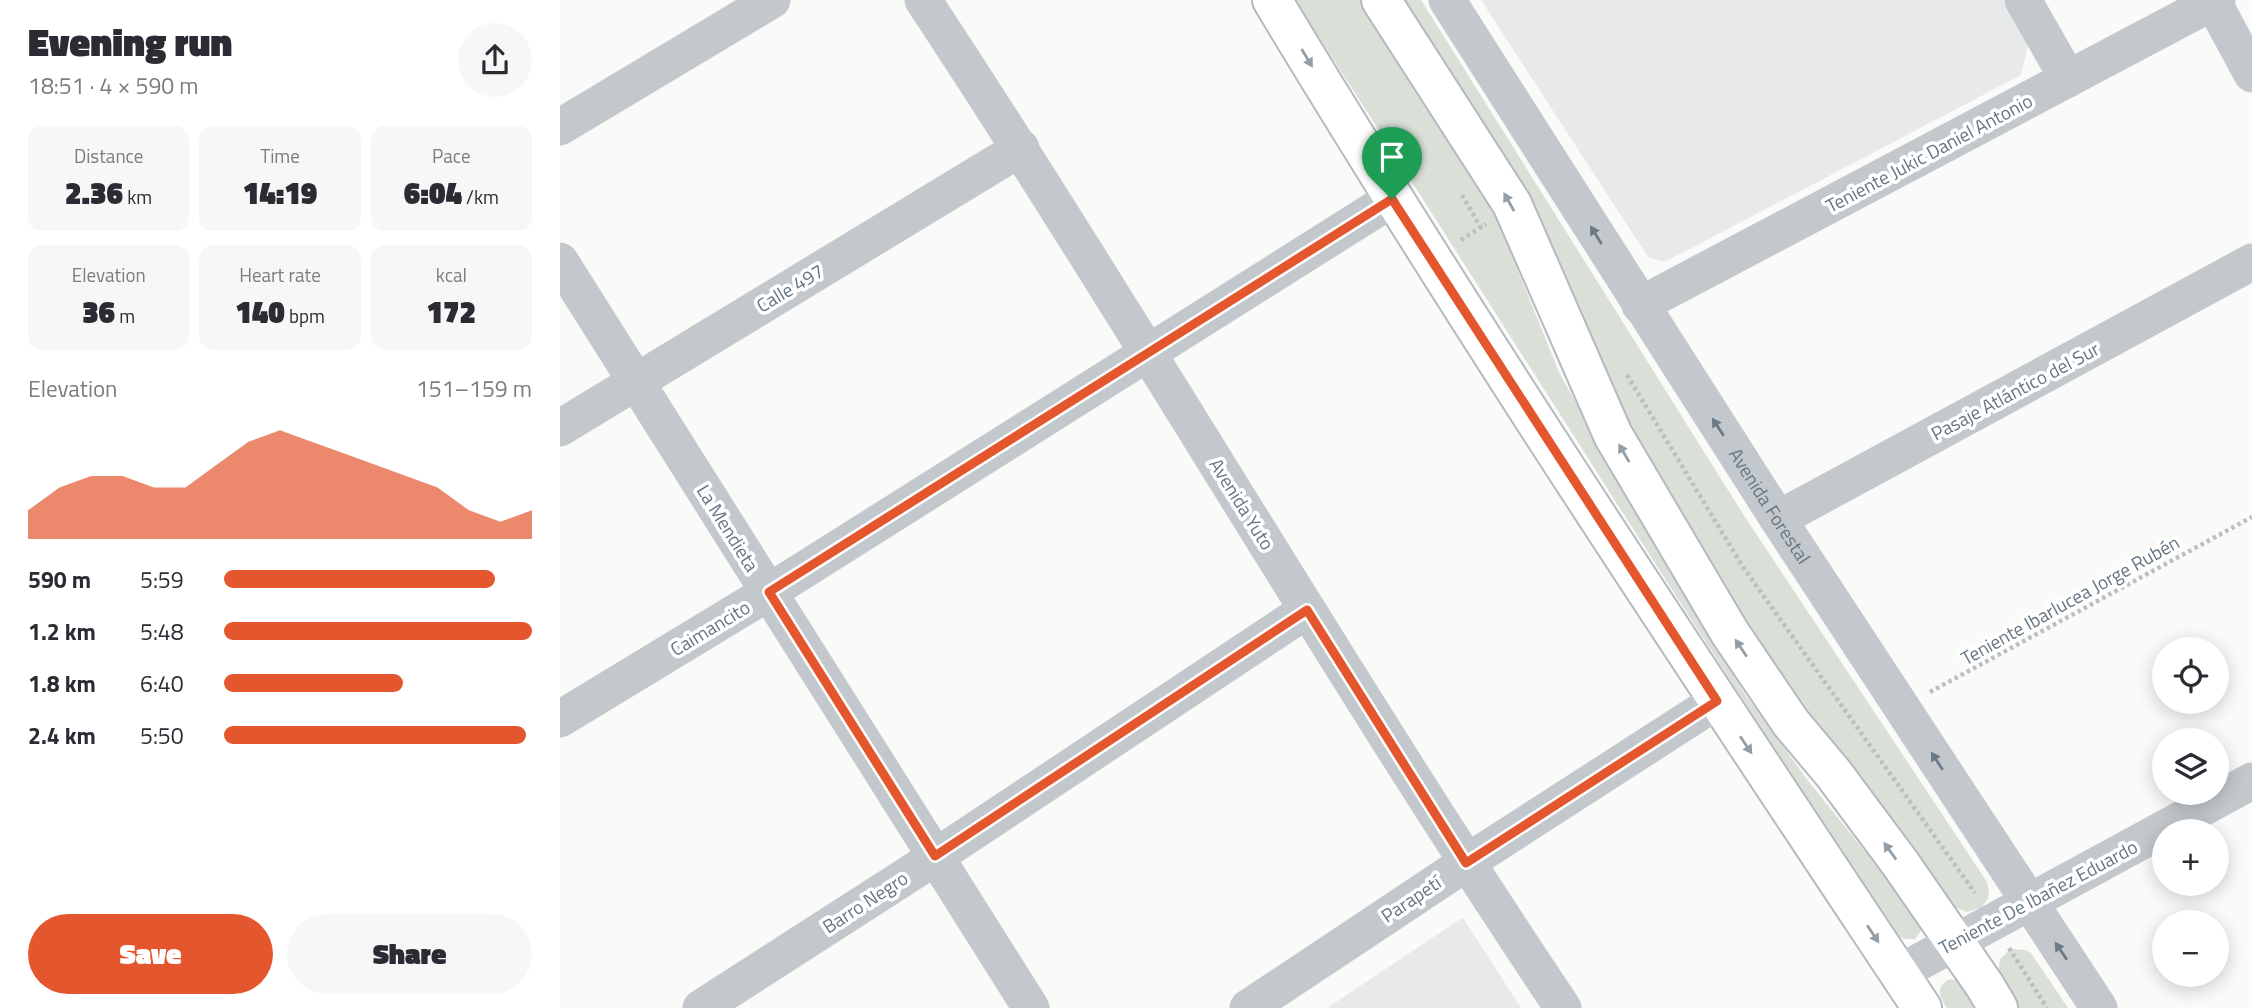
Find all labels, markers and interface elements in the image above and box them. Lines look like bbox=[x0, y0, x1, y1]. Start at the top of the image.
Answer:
text: Evening run bbox=[28, 13, 232, 71]
button: share bbox=[458, 23, 532, 97]
one-way arrow bbox=[1301, 49, 1313, 68]
text: 18:51 · 4 × 590 m bbox=[28, 68, 198, 103]
street label: Teniente Jukic Daniel Antonio bbox=[1820, 86, 2037, 219]
pin bbox=[1362, 127, 1422, 199]
icon: arrive bbox=[1373, 138, 1411, 176]
text: Distance bbox=[74, 141, 143, 170]
text: Time bbox=[260, 141, 300, 170]
text: Pace bbox=[432, 141, 471, 170]
text: 2.36 bbox=[65, 170, 123, 216]
text: 14:19 bbox=[243, 170, 317, 216]
text: 6:04 bbox=[404, 170, 462, 216]
text: km bbox=[123, 182, 152, 211]
text: /km bbox=[462, 182, 499, 211]
one-way arrow bbox=[1503, 192, 1515, 211]
one-way arrow bbox=[1589, 226, 1602, 245]
street label: Calle 497 bbox=[750, 256, 829, 319]
text: Elevation bbox=[72, 260, 146, 289]
text: Heart rate bbox=[239, 260, 321, 289]
text: kcal bbox=[436, 260, 467, 289]
text: 36 bbox=[82, 289, 115, 335]
text: 140 bbox=[235, 289, 285, 335]
text: 172 bbox=[427, 289, 476, 335]
text: m bbox=[115, 301, 135, 330]
text: bpm bbox=[285, 301, 325, 330]
street label: Pasaje Atlántico del Sur bbox=[1925, 334, 2105, 447]
text: Elevation bbox=[28, 371, 117, 406]
text: 151–159 m bbox=[416, 371, 532, 406]
one-way arrow bbox=[1712, 417, 1725, 437]
street label: Avenida Forestal bbox=[1722, 442, 1818, 569]
one-way arrow bbox=[1618, 443, 1630, 462]
street label: Avenida Yuto bbox=[1203, 452, 1282, 555]
street label: La Mendieta bbox=[690, 478, 767, 578]
street label: Teniente Ibarlucea Jorge Rubén bbox=[1955, 527, 2184, 672]
text: 590 m bbox=[28, 562, 91, 597]
text: 5:59 bbox=[140, 562, 184, 597]
street label: Caimancito bbox=[664, 592, 755, 663]
text: 1.2 km bbox=[28, 614, 96, 649]
text: 5:48 bbox=[140, 614, 184, 649]
map controls bbox=[2152, 637, 2229, 987]
button: locate bbox=[2152, 637, 2229, 714]
one-way arrow bbox=[1734, 638, 1747, 658]
text: 1.8 km bbox=[28, 666, 96, 701]
text: 6:40 bbox=[140, 666, 184, 701]
text: 2.4 km bbox=[28, 718, 96, 753]
text: 5:50 bbox=[140, 718, 184, 753]
button: layers bbox=[2152, 728, 2229, 805]
one-way arrow bbox=[1740, 735, 1753, 755]
one-way arrow bbox=[1930, 751, 1943, 771]
button: + bbox=[2152, 819, 2229, 896]
street label: Teniente De Ibañez Eduardo bbox=[1933, 832, 2142, 961]
one-way arrow bbox=[1883, 842, 1898, 860]
street label: Barro Negro bbox=[816, 863, 913, 940]
street label: Parapetí bbox=[1375, 867, 1448, 929]
button: − bbox=[2152, 910, 2229, 987]
button: Save bbox=[28, 914, 273, 994]
button: Share bbox=[287, 914, 532, 994]
one-way arrow bbox=[1866, 925, 1879, 944]
one-way arrow bbox=[2055, 941, 2068, 961]

